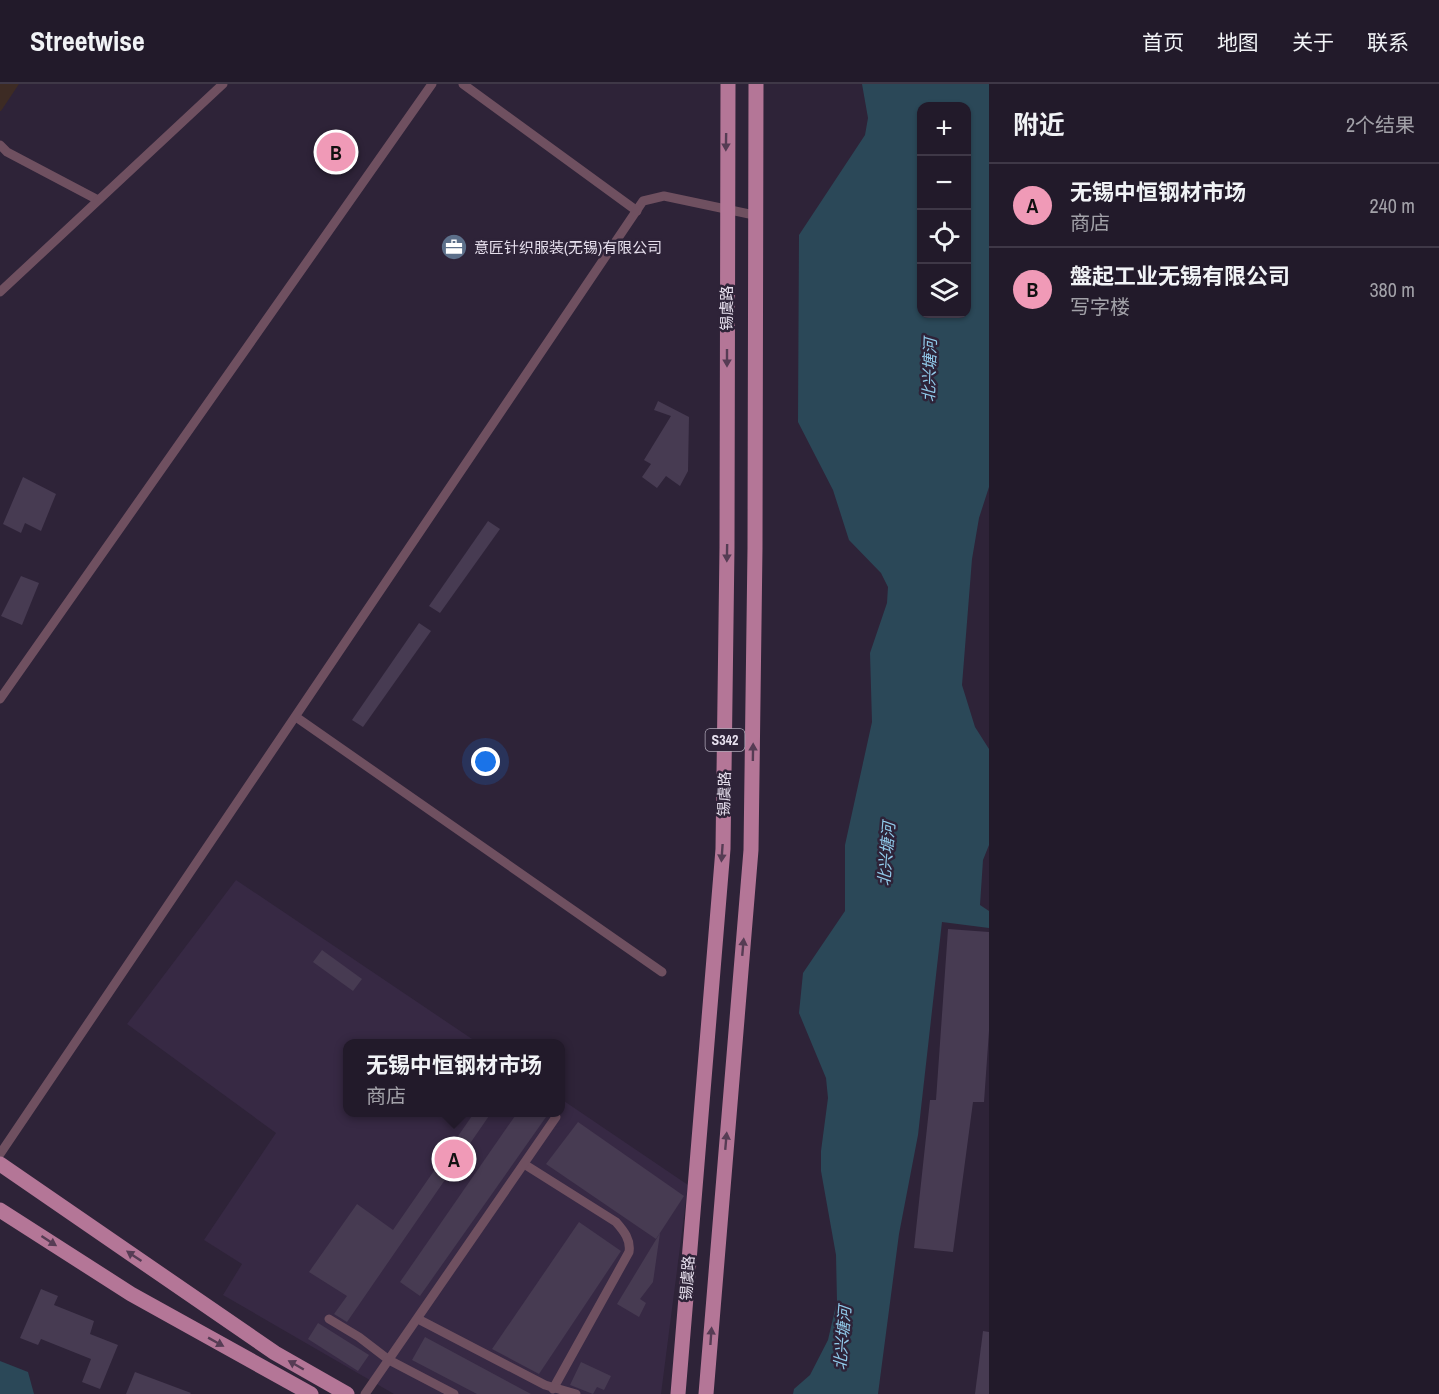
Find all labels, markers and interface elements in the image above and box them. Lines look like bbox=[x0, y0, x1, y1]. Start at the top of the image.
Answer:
text: Streetwise bbox=[30, 22, 145, 60]
text: 首页 bbox=[1142, 28, 1184, 57]
text: 地图 bbox=[1217, 28, 1259, 57]
text: 关于 bbox=[1292, 28, 1334, 57]
text: 联系 bbox=[1367, 28, 1409, 57]
map controls bbox=[917, 102, 971, 318]
button: + bbox=[917, 102, 971, 156]
text: 附近 bbox=[1013, 107, 1065, 142]
text: 2个结果 bbox=[1346, 111, 1415, 138]
pin: B bbox=[316, 130, 356, 174]
one-way arrow bbox=[721, 133, 731, 152]
button: − bbox=[917, 156, 971, 210]
text: 无锡中恒钢材市场 bbox=[1070, 177, 1246, 207]
text: A bbox=[1027, 192, 1038, 219]
text: 240 m bbox=[1369, 192, 1415, 219]
text: 商店 bbox=[1070, 209, 1110, 236]
button: locate bbox=[917, 210, 971, 264]
office icon: 意匠针织服装(无锡)有限公司 bbox=[439, 232, 469, 262]
place label: 意匠针织服装(无锡)有限公司 bbox=[474, 237, 662, 258]
text: 盤起工业无锡有限公司 bbox=[1070, 261, 1290, 291]
button: layers bbox=[917, 264, 971, 318]
text: B bbox=[1027, 276, 1038, 303]
text: 380 m bbox=[1369, 276, 1415, 303]
street label: 锡虞路 bbox=[716, 285, 737, 331]
text: 写字楼 bbox=[1070, 293, 1130, 320]
water label: 北兴塘河 bbox=[917, 335, 941, 402]
one-way arrow bbox=[722, 349, 732, 368]
one-way arrow bbox=[722, 544, 732, 563]
road number: S342 bbox=[706, 729, 744, 751]
one-way arrow bbox=[748, 743, 757, 762]
your location bbox=[471, 747, 500, 776]
street label: 锡虞路 bbox=[713, 771, 735, 817]
water label: 北兴塘河 bbox=[872, 818, 900, 887]
one-way arrow bbox=[718, 844, 727, 863]
one-way arrow bbox=[738, 937, 748, 956]
popup bbox=[343, 1039, 565, 1117]
text: 无锡中恒钢材市场 bbox=[366, 1050, 542, 1080]
text: 商店 bbox=[366, 1082, 406, 1109]
one-way arrow bbox=[721, 1132, 731, 1151]
pin: A bbox=[434, 1136, 474, 1182]
one-way arrow bbox=[41, 1236, 57, 1247]
one-way arrow bbox=[126, 1251, 142, 1262]
street label: 锡虞路 bbox=[675, 1255, 699, 1301]
water label: 北兴塘河 bbox=[828, 1302, 856, 1371]
one-way arrow bbox=[706, 1326, 716, 1345]
one-way arrow bbox=[208, 1337, 225, 1347]
one-way arrow bbox=[287, 1360, 304, 1370]

